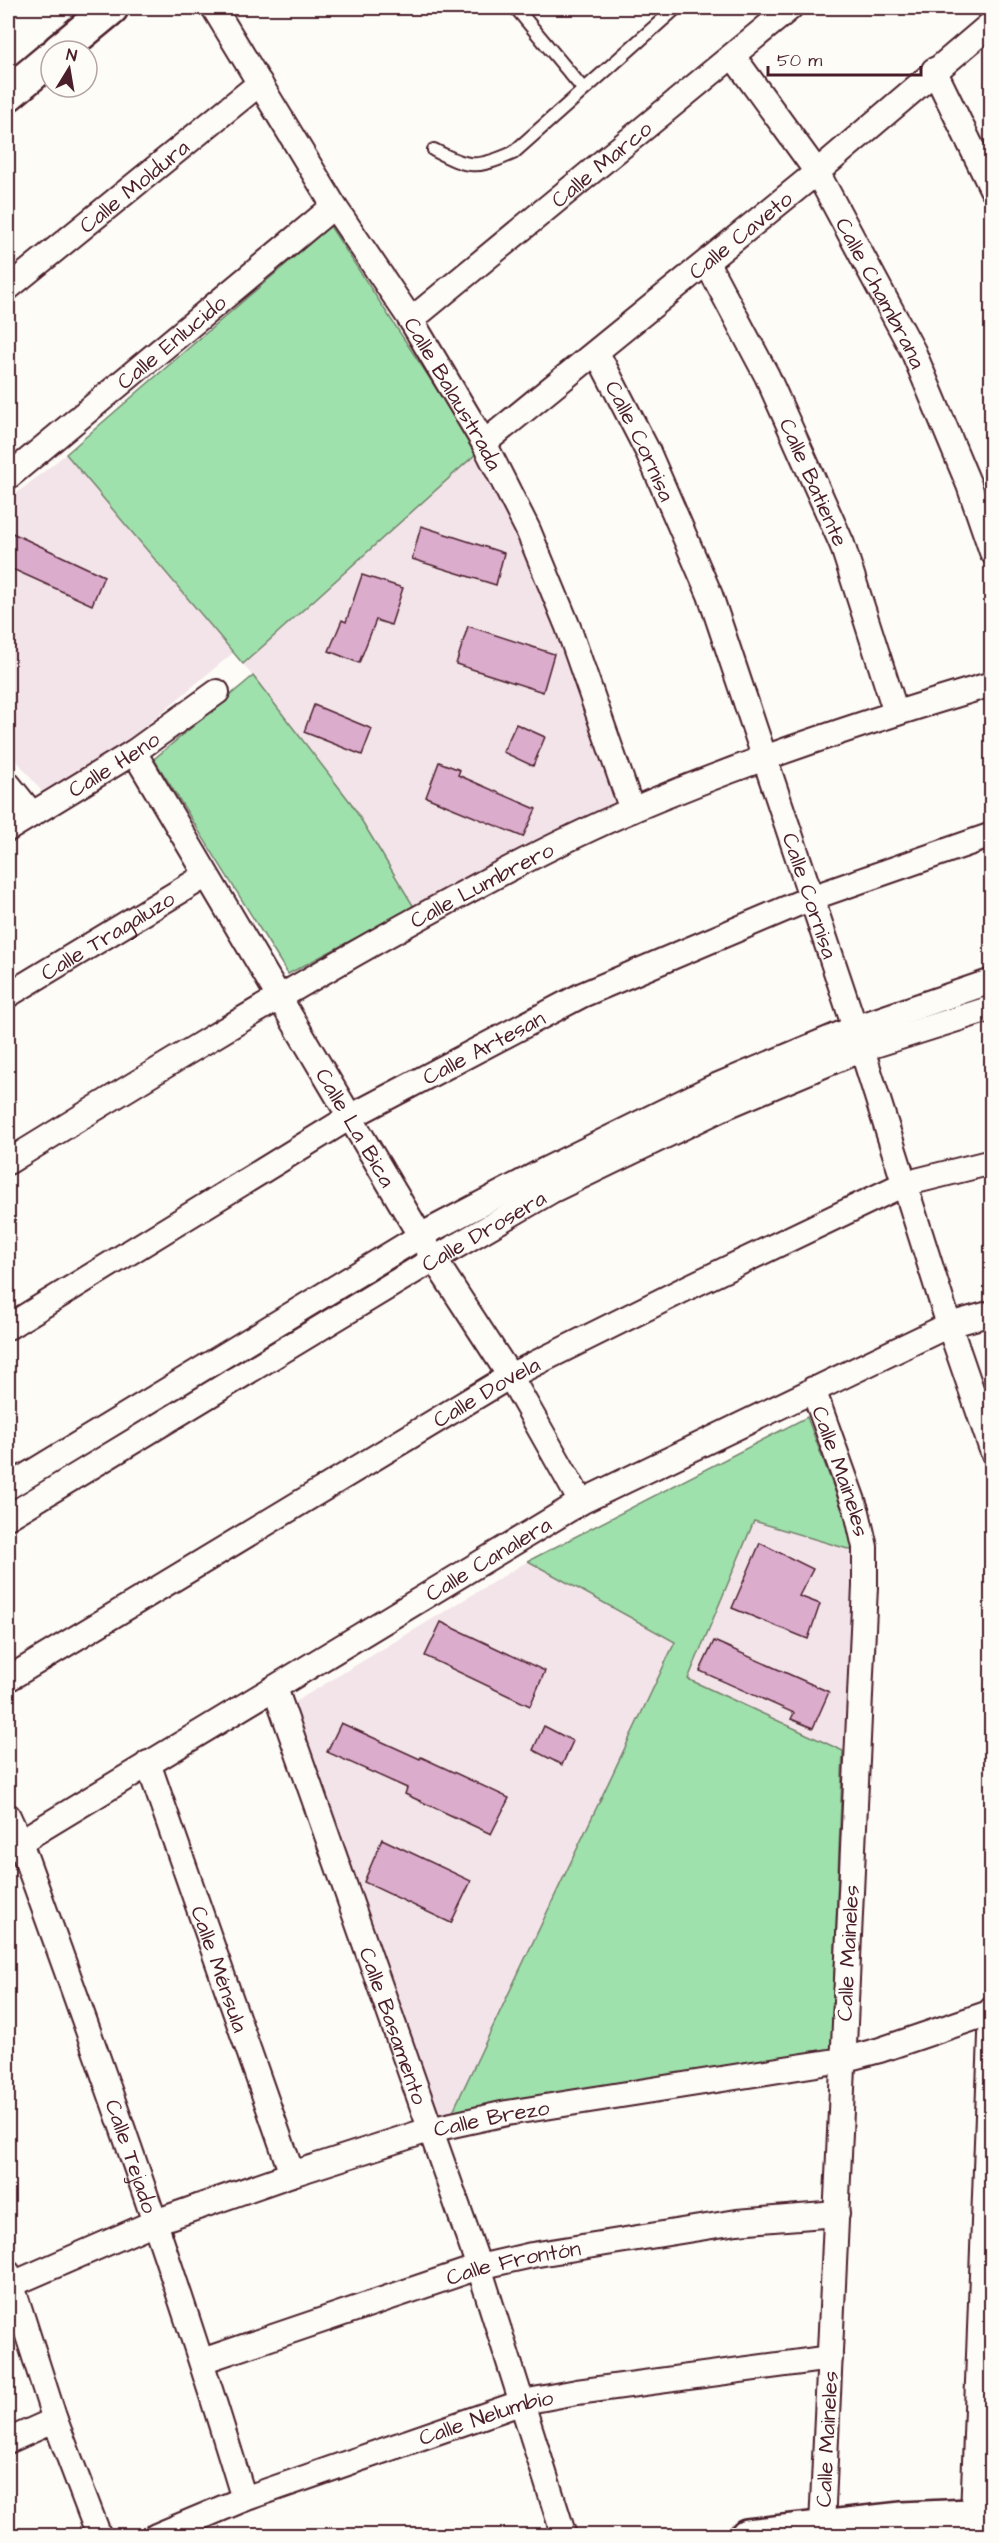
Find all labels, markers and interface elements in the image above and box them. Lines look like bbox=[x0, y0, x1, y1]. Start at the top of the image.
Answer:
north arrow bbox=[39, 39, 99, 99]
scale bar bbox=[768, 39, 921, 77]
text: N bbox=[65, 44, 79, 67]
text: 50 m bbox=[777, 48, 822, 73]
street label: Calle Marco bbox=[545, 114, 659, 216]
street label: Calle Moldura bbox=[73, 133, 196, 241]
street label: Calle Caveto bbox=[682, 184, 800, 288]
street label: Calle Chambrana bbox=[827, 212, 933, 373]
street label: Calle Enlucido bbox=[111, 287, 234, 397]
street label: Calle Balaustrada bbox=[396, 312, 509, 476]
street label: Calle Cornisa bbox=[597, 375, 682, 507]
street label: Calle Batiente bbox=[771, 414, 855, 552]
street label: Calle Heno bbox=[63, 724, 167, 806]
street label: Calle Cornisa bbox=[774, 829, 845, 963]
street label: Calle Lumbrero bbox=[405, 834, 560, 937]
street label: Calle Tragaluzo bbox=[35, 883, 182, 989]
street label: Calle Artesan bbox=[417, 1003, 551, 1093]
street label: Calle La Bica bbox=[307, 1063, 402, 1193]
street label: Calle Drosera bbox=[416, 1183, 552, 1280]
street label: Calle Dovela bbox=[428, 1350, 545, 1436]
street label: Calle Maineles bbox=[803, 1402, 876, 1540]
street label: Calle Canalera bbox=[420, 1510, 557, 1610]
street label: Calle Maineles bbox=[829, 1884, 868, 2022]
street label: Calle Ménsula bbox=[182, 1902, 255, 2037]
street label: Calle Basamento bbox=[351, 1943, 435, 2110]
street label: Calle Brezo bbox=[431, 2092, 552, 2146]
street label: Calle Tejado bbox=[96, 2095, 165, 2218]
street label: Calle Frontón bbox=[442, 2233, 583, 2294]
street label: Calle Maineles bbox=[808, 2370, 847, 2508]
street label: Calle Nelumbio bbox=[415, 2383, 556, 2454]

